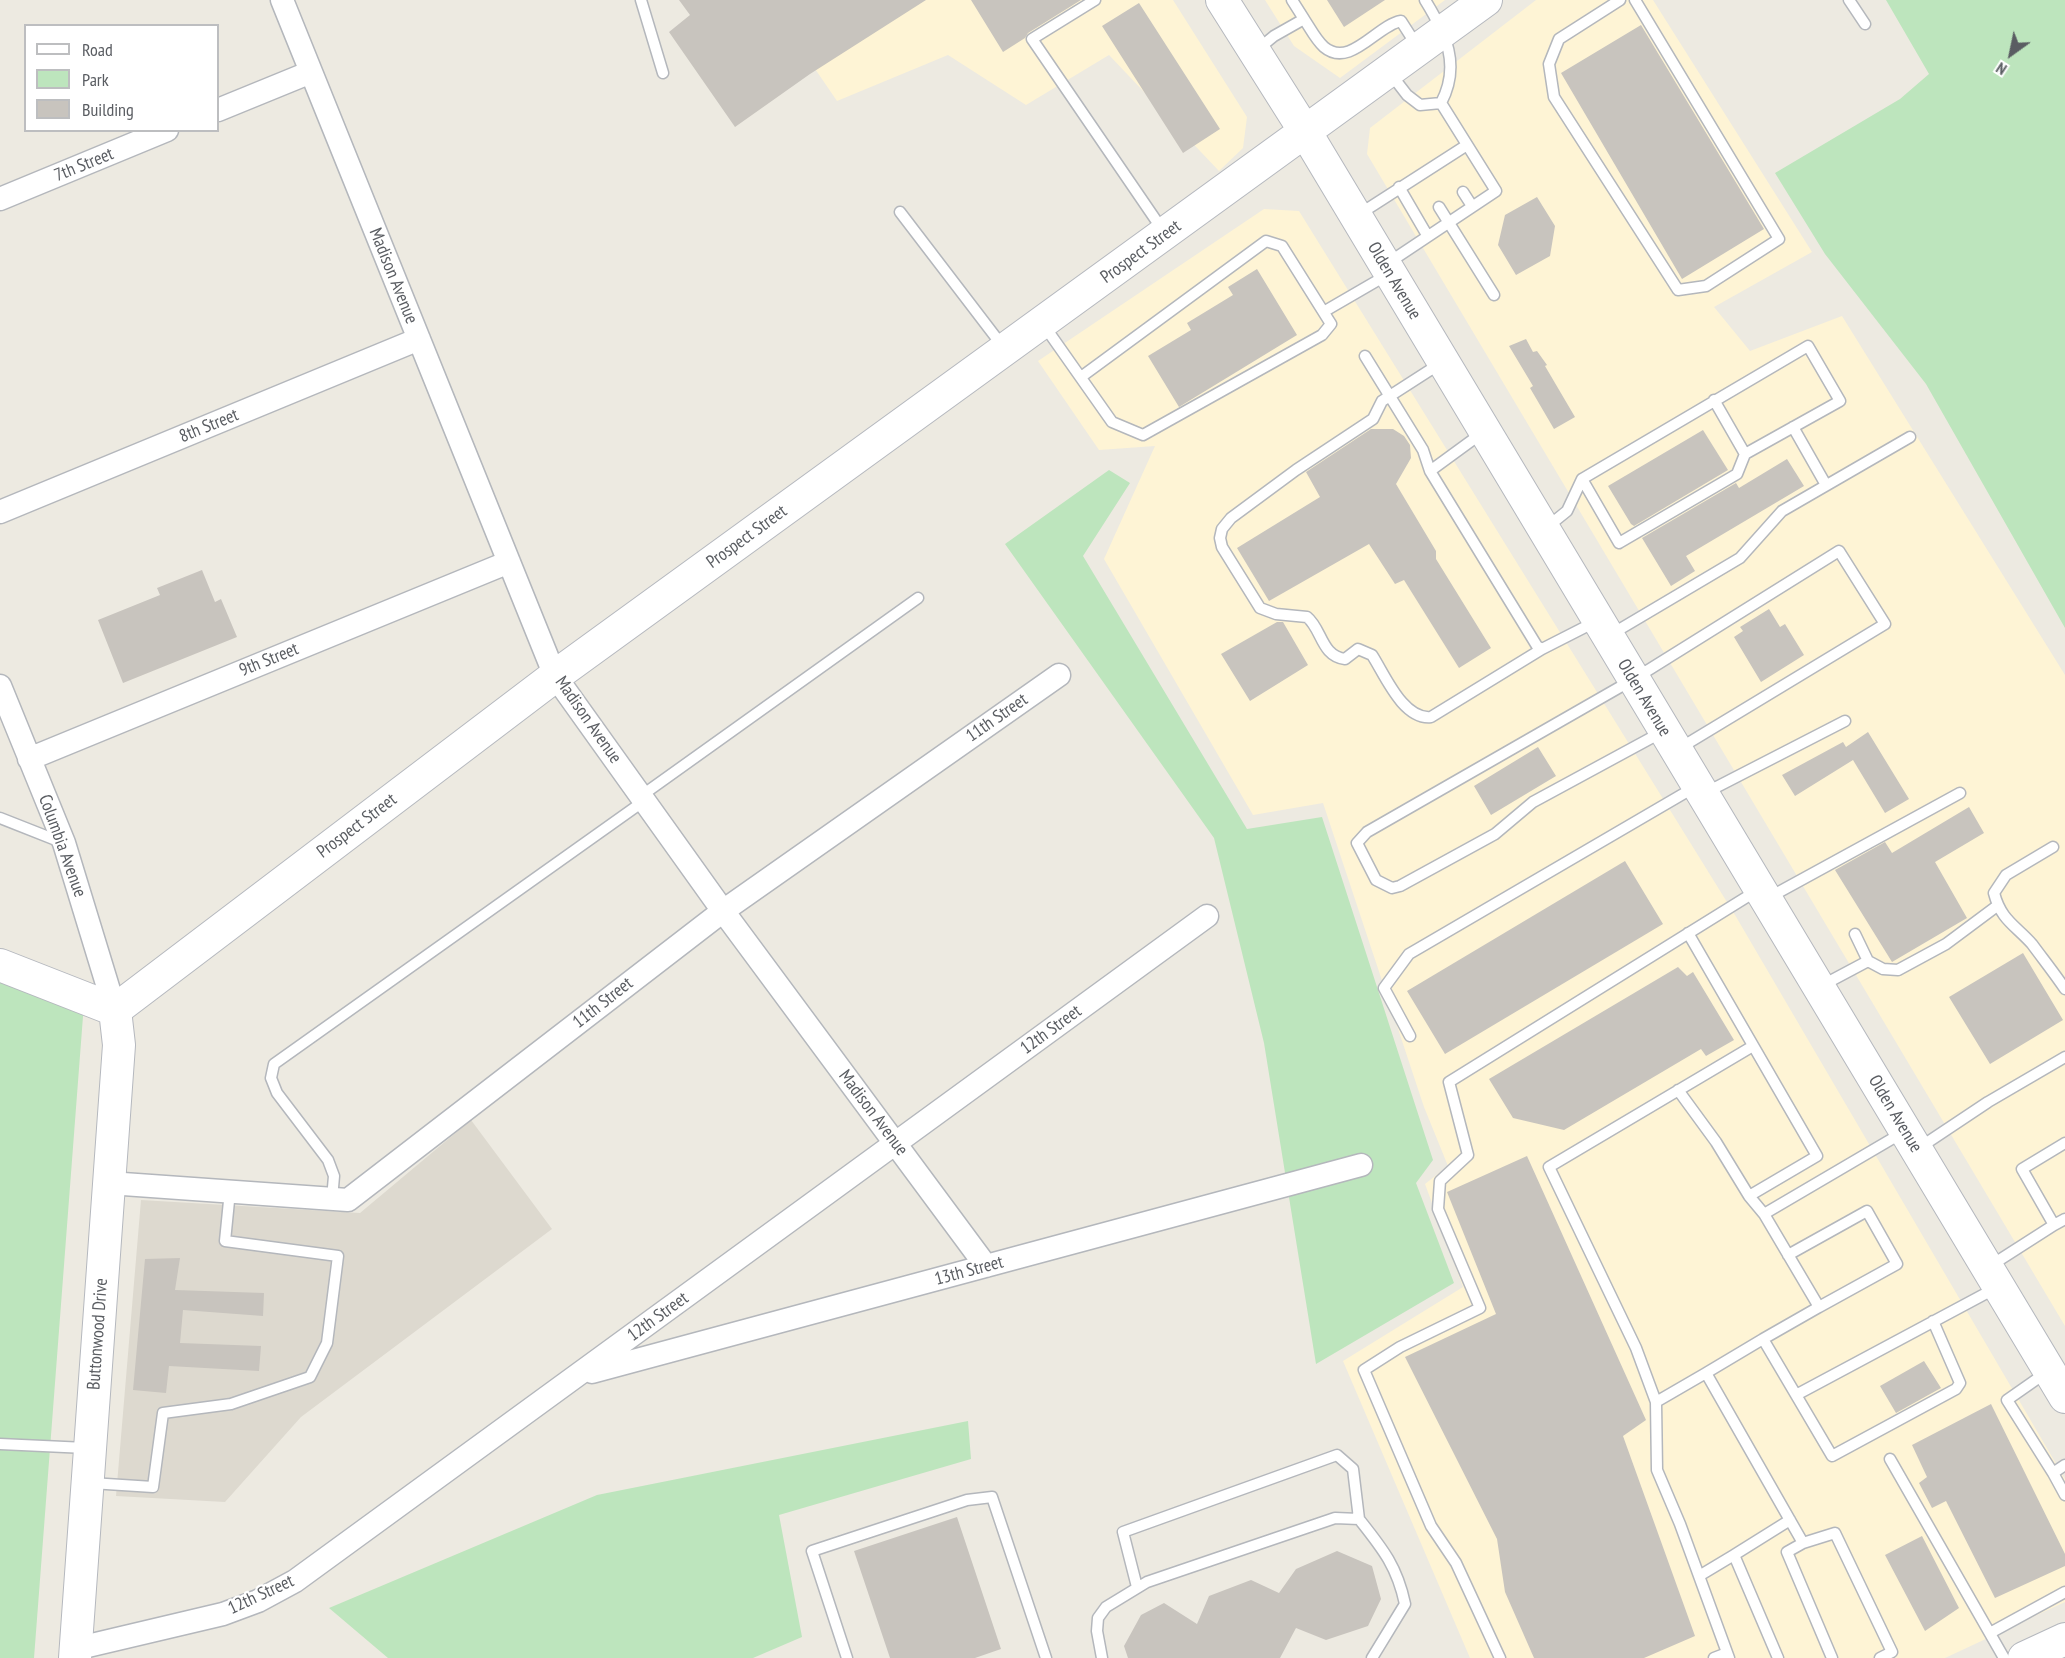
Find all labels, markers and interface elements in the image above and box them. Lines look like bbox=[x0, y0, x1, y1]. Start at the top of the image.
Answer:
legend bbox=[24, 24, 219, 132]
north arrow bbox=[1981, 24, 2041, 84]
text: Road bbox=[82, 38, 113, 61]
text: N bbox=[1992, 58, 2010, 80]
text: Park bbox=[82, 68, 109, 91]
text: Building bbox=[82, 98, 134, 121]
street label: 7th Street bbox=[51, 143, 117, 187]
street label: Prospect Street bbox=[1097, 216, 1185, 288]
street label: Madison Avenue bbox=[364, 225, 422, 327]
street label: Olden Avenue bbox=[1362, 238, 1426, 324]
street label: 8th Street bbox=[176, 404, 242, 448]
street label: Prospect Street bbox=[703, 501, 791, 573]
street label: 9th Street bbox=[236, 638, 302, 682]
street label: Olden Avenue bbox=[1612, 655, 1676, 741]
street label: Madison Avenue bbox=[550, 672, 626, 768]
street label: 11th Street bbox=[962, 689, 1032, 747]
street label: Prospect Street bbox=[313, 789, 401, 863]
street label: Columbia Avenue bbox=[33, 792, 91, 900]
street label: 11th Street bbox=[569, 973, 637, 1033]
street label: 12th Street bbox=[1016, 1001, 1086, 1059]
street label: Madison Avenue bbox=[834, 1066, 912, 1160]
street label: Olden Avenue bbox=[1863, 1071, 1927, 1157]
street label: 13th Street bbox=[932, 1251, 1006, 1291]
street label: Buttonwood Drive bbox=[83, 1277, 113, 1391]
street label: 12th Street bbox=[623, 1288, 693, 1346]
street label: 12th Street bbox=[225, 1570, 297, 1620]

